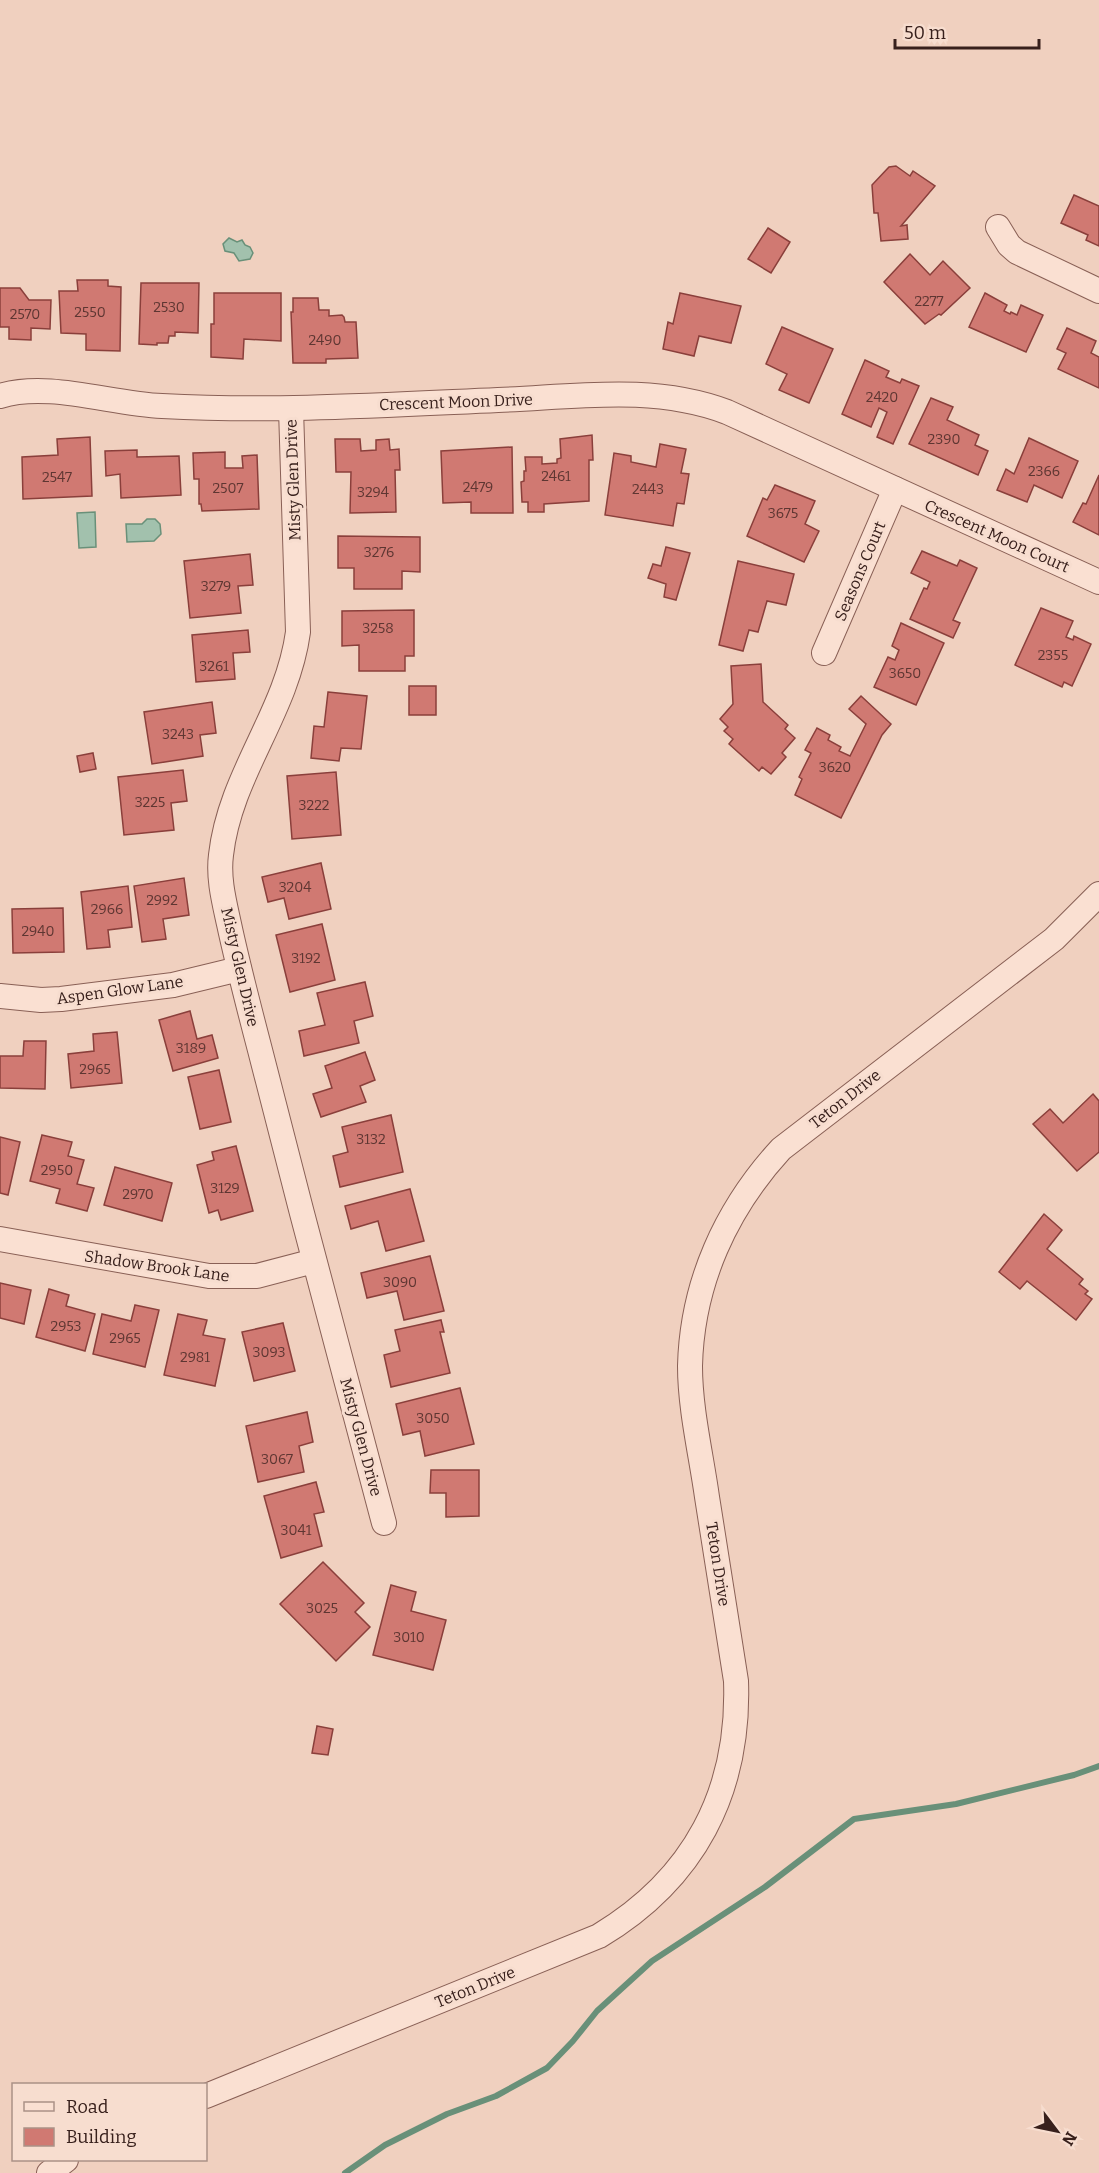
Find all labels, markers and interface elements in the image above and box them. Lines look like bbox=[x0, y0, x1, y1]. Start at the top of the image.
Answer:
scale bar bbox=[895, 12, 1039, 50]
text: 50 m bbox=[904, 22, 946, 44]
house number: 2277 bbox=[914, 293, 944, 310]
house number: 2530 bbox=[153, 299, 185, 316]
house number: 2550 bbox=[74, 304, 106, 321]
house number: 2570 bbox=[10, 306, 40, 323]
house number: 2490 bbox=[309, 332, 342, 349]
house number: 2420 bbox=[866, 389, 898, 406]
street label: Crescent Moon Drive bbox=[379, 390, 533, 414]
street label: Misty Glen Drive bbox=[281, 419, 305, 541]
house number: 2390 bbox=[928, 431, 960, 448]
house number: 2366 bbox=[1028, 463, 1060, 480]
house number: 2461 bbox=[541, 468, 571, 485]
house number: 2547 bbox=[42, 469, 72, 486]
house number: 2479 bbox=[463, 479, 493, 496]
house number: 2507 bbox=[212, 480, 244, 497]
house number: 2443 bbox=[632, 481, 664, 498]
house number: 3294 bbox=[357, 484, 389, 501]
street label: Crescent Moon Court bbox=[922, 496, 1072, 577]
house number: 3675 bbox=[768, 505, 798, 522]
street label: Seasons Court bbox=[830, 518, 890, 624]
house number: 3276 bbox=[364, 544, 394, 561]
house number: 3279 bbox=[201, 578, 231, 595]
house number: 3258 bbox=[362, 620, 394, 637]
house number: 2355 bbox=[1038, 647, 1068, 664]
house number: 3261 bbox=[199, 658, 229, 675]
house number: 3650 bbox=[889, 665, 921, 682]
house number: 3243 bbox=[162, 726, 194, 743]
house number: 3620 bbox=[819, 759, 851, 776]
house number: 3225 bbox=[135, 794, 165, 811]
house number: 3222 bbox=[299, 797, 329, 814]
house number: 3204 bbox=[279, 879, 311, 896]
house number: 2992 bbox=[146, 892, 178, 909]
house number: 2966 bbox=[91, 901, 123, 918]
street label: Misty Glen Drive bbox=[217, 906, 263, 1028]
house number: 2940 bbox=[22, 923, 55, 940]
house number: 3192 bbox=[291, 950, 321, 967]
street label: Aspen Glow Lane bbox=[55, 972, 185, 1008]
house number: 3189 bbox=[176, 1040, 206, 1057]
house number: 2965 bbox=[79, 1061, 111, 1078]
street label: Teton Drive bbox=[806, 1065, 884, 1133]
house number: 3132 bbox=[356, 1131, 386, 1148]
house number: 2950 bbox=[41, 1162, 73, 1179]
house number: 3129 bbox=[210, 1180, 240, 1197]
house number: 2970 bbox=[122, 1186, 154, 1203]
street label: Shadow Brook Lane bbox=[83, 1246, 231, 1286]
house number: 3090 bbox=[383, 1274, 417, 1291]
house number: 2953 bbox=[51, 1318, 81, 1335]
house number: 2965 bbox=[109, 1330, 141, 1347]
house number: 3093 bbox=[253, 1344, 285, 1361]
house number: 2981 bbox=[180, 1349, 210, 1366]
street label: Misty Glen Drive bbox=[336, 1376, 386, 1498]
house number: 3050 bbox=[416, 1410, 450, 1427]
house number: 3067 bbox=[261, 1451, 293, 1468]
street label: Teton Drive bbox=[702, 1521, 734, 1607]
house number: 3041 bbox=[281, 1522, 312, 1539]
house number: 3025 bbox=[306, 1600, 338, 1617]
house number: 3010 bbox=[393, 1629, 425, 1646]
street label: Teton Drive bbox=[432, 1962, 518, 2012]
legend bbox=[12, 2083, 207, 2161]
text: Road bbox=[66, 2096, 109, 2118]
north arrow bbox=[1027, 2101, 1087, 2161]
text: Building bbox=[66, 2126, 137, 2148]
text: N bbox=[1058, 2128, 1081, 2149]

